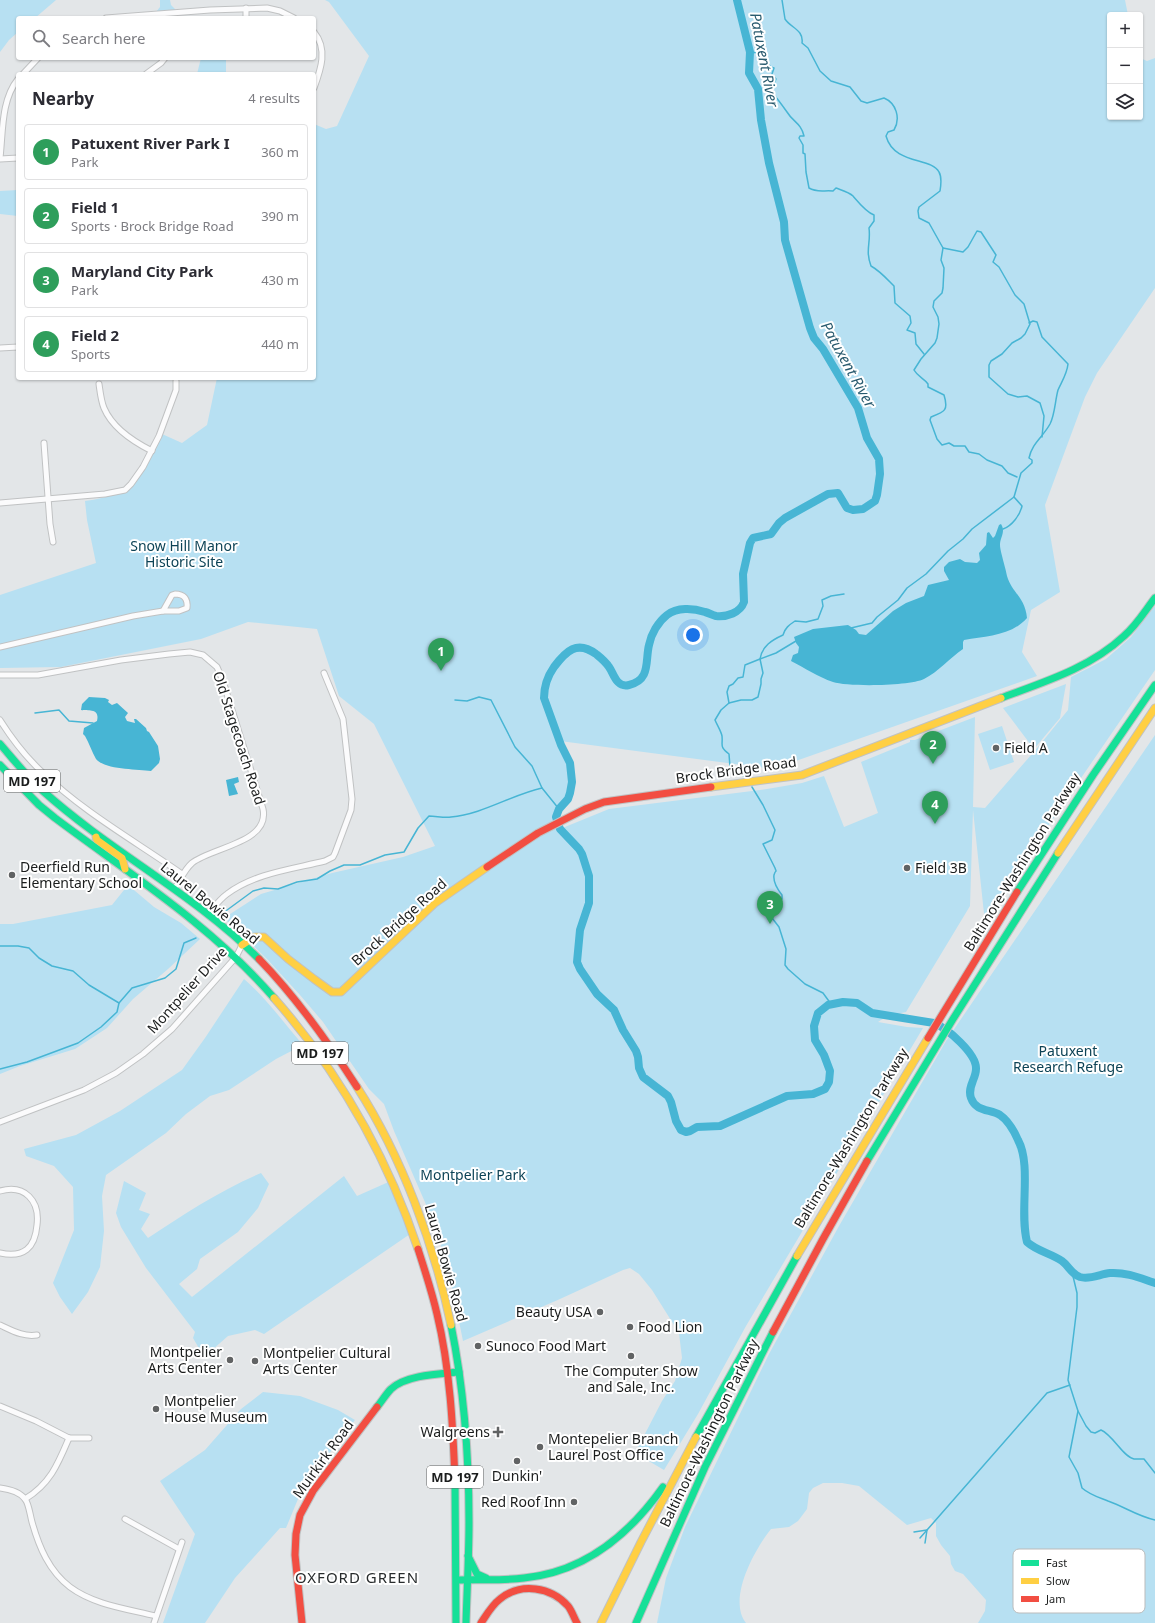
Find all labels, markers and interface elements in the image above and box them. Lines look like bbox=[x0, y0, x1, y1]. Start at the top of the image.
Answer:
water label: Patuxent River bbox=[746, 11, 784, 110]
map controls bbox=[1107, 12, 1143, 120]
button: + bbox=[1107, 12, 1143, 48]
search box bbox=[16, 16, 316, 60]
icon: search bbox=[30, 27, 52, 49]
text: Search here bbox=[62, 28, 145, 48]
button: − bbox=[1107, 48, 1143, 84]
button: layers bbox=[1107, 84, 1143, 120]
text: Nearby bbox=[32, 87, 94, 110]
text: 4 results bbox=[248, 89, 300, 107]
text: Patuxent River Park I bbox=[71, 133, 230, 153]
text: 1 bbox=[42, 143, 50, 161]
text: 360 m bbox=[261, 143, 299, 161]
text: Park bbox=[71, 153, 98, 171]
text: Field 1 bbox=[71, 197, 119, 217]
text: 2 bbox=[42, 207, 50, 225]
text: 390 m bbox=[261, 207, 299, 225]
text: Sports · Brock Bridge Road bbox=[71, 217, 234, 235]
text: Maryland City Park bbox=[71, 261, 213, 281]
text: 3 bbox=[42, 271, 50, 289]
text: 430 m bbox=[261, 271, 299, 289]
text: Park bbox=[71, 281, 98, 299]
water label: Patuxent River bbox=[817, 318, 881, 412]
text: Field 2 bbox=[71, 325, 119, 345]
text: 4 bbox=[42, 335, 50, 353]
text: 440 m bbox=[261, 335, 299, 353]
text: Sports bbox=[71, 345, 110, 363]
park label: Snow Hill Manor Historic Site bbox=[130, 536, 238, 571]
your location bbox=[683, 625, 703, 645]
pin: 1 bbox=[428, 638, 454, 671]
street label: Old Stagecoach Road bbox=[209, 669, 270, 807]
pin: 2 bbox=[920, 731, 946, 764]
place label: Field A bbox=[1004, 738, 1048, 757]
marker: Field A bbox=[991, 743, 1001, 753]
street label: Brock Bridge Road bbox=[674, 752, 798, 787]
street label: Baltimore-Washington Parkway bbox=[959, 768, 1085, 955]
road number: MD 197 bbox=[4, 770, 60, 792]
pin: 4 bbox=[922, 791, 948, 824]
place label: Deerfield Run Elementary School bbox=[20, 857, 142, 892]
street label: Laurel Bowie Road bbox=[157, 857, 264, 948]
place label: Field 3B bbox=[915, 858, 967, 877]
marker: Field 3B bbox=[902, 863, 912, 873]
marker: Deerfield Run Elementary School bbox=[7, 870, 17, 880]
street label: Brock Bridge Road bbox=[347, 874, 450, 969]
pin: 3 bbox=[757, 891, 783, 924]
street label: Montpelier Drive bbox=[143, 942, 231, 1037]
park label: Patuxent Research Refuge bbox=[1013, 1041, 1123, 1076]
road number: MD 197 bbox=[292, 1042, 348, 1064]
street label: Baltimore-Washington Parkway bbox=[789, 1043, 912, 1231]
park label: Montpelier Park bbox=[420, 1165, 526, 1184]
street label: Laurel Bowie Road bbox=[421, 1202, 472, 1324]
place label: Beauty USA bbox=[516, 1302, 592, 1321]
marker: Beauty USA bbox=[595, 1307, 605, 1317]
place label: Food Lion bbox=[638, 1317, 703, 1336]
marker: Food Lion bbox=[625, 1322, 635, 1332]
street label: Baltimore-Washington Parkway bbox=[655, 1335, 763, 1530]
place label: Sunoco Food Mart bbox=[486, 1336, 606, 1355]
marker: Sunoco Food Mart bbox=[473, 1341, 483, 1351]
place label: Montpelier Arts Center bbox=[148, 1342, 222, 1377]
place label: Montpelier Cultural Arts Center bbox=[263, 1343, 391, 1378]
marker: The Computer Show and Sale, Inc. bbox=[626, 1351, 636, 1361]
marker: Montpelier Arts Center bbox=[225, 1355, 235, 1365]
marker: Montpelier Cultural Arts Center bbox=[250, 1356, 260, 1366]
place label: The Computer Show and Sale, Inc. bbox=[564, 1361, 698, 1396]
place label: Montpelier House Museum bbox=[164, 1391, 267, 1426]
marker: Montpelier House Museum bbox=[151, 1404, 161, 1414]
street label: Muirkirk Road bbox=[288, 1416, 357, 1502]
place label: Walgreens bbox=[421, 1422, 490, 1441]
marker: Walgreens bbox=[493, 1427, 503, 1437]
place label: Montepelier Branch Laurel Post Office bbox=[548, 1429, 678, 1464]
marker: Montepelier Branch Laurel Post Office bbox=[535, 1442, 545, 1452]
marker: Dunkin' bbox=[512, 1456, 522, 1466]
road number: MD 197 bbox=[427, 1466, 483, 1488]
place label: Dunkin' bbox=[492, 1466, 542, 1485]
place label: Red Roof Inn bbox=[481, 1492, 566, 1511]
marker: Red Roof Inn bbox=[569, 1497, 579, 1507]
legend bbox=[1013, 1549, 1145, 1613]
text: Fast bbox=[1046, 1555, 1067, 1570]
district label: OXFORD GREEN bbox=[295, 1567, 419, 1587]
text: Slow bbox=[1046, 1573, 1070, 1588]
text: Jam bbox=[1045, 1591, 1065, 1606]

